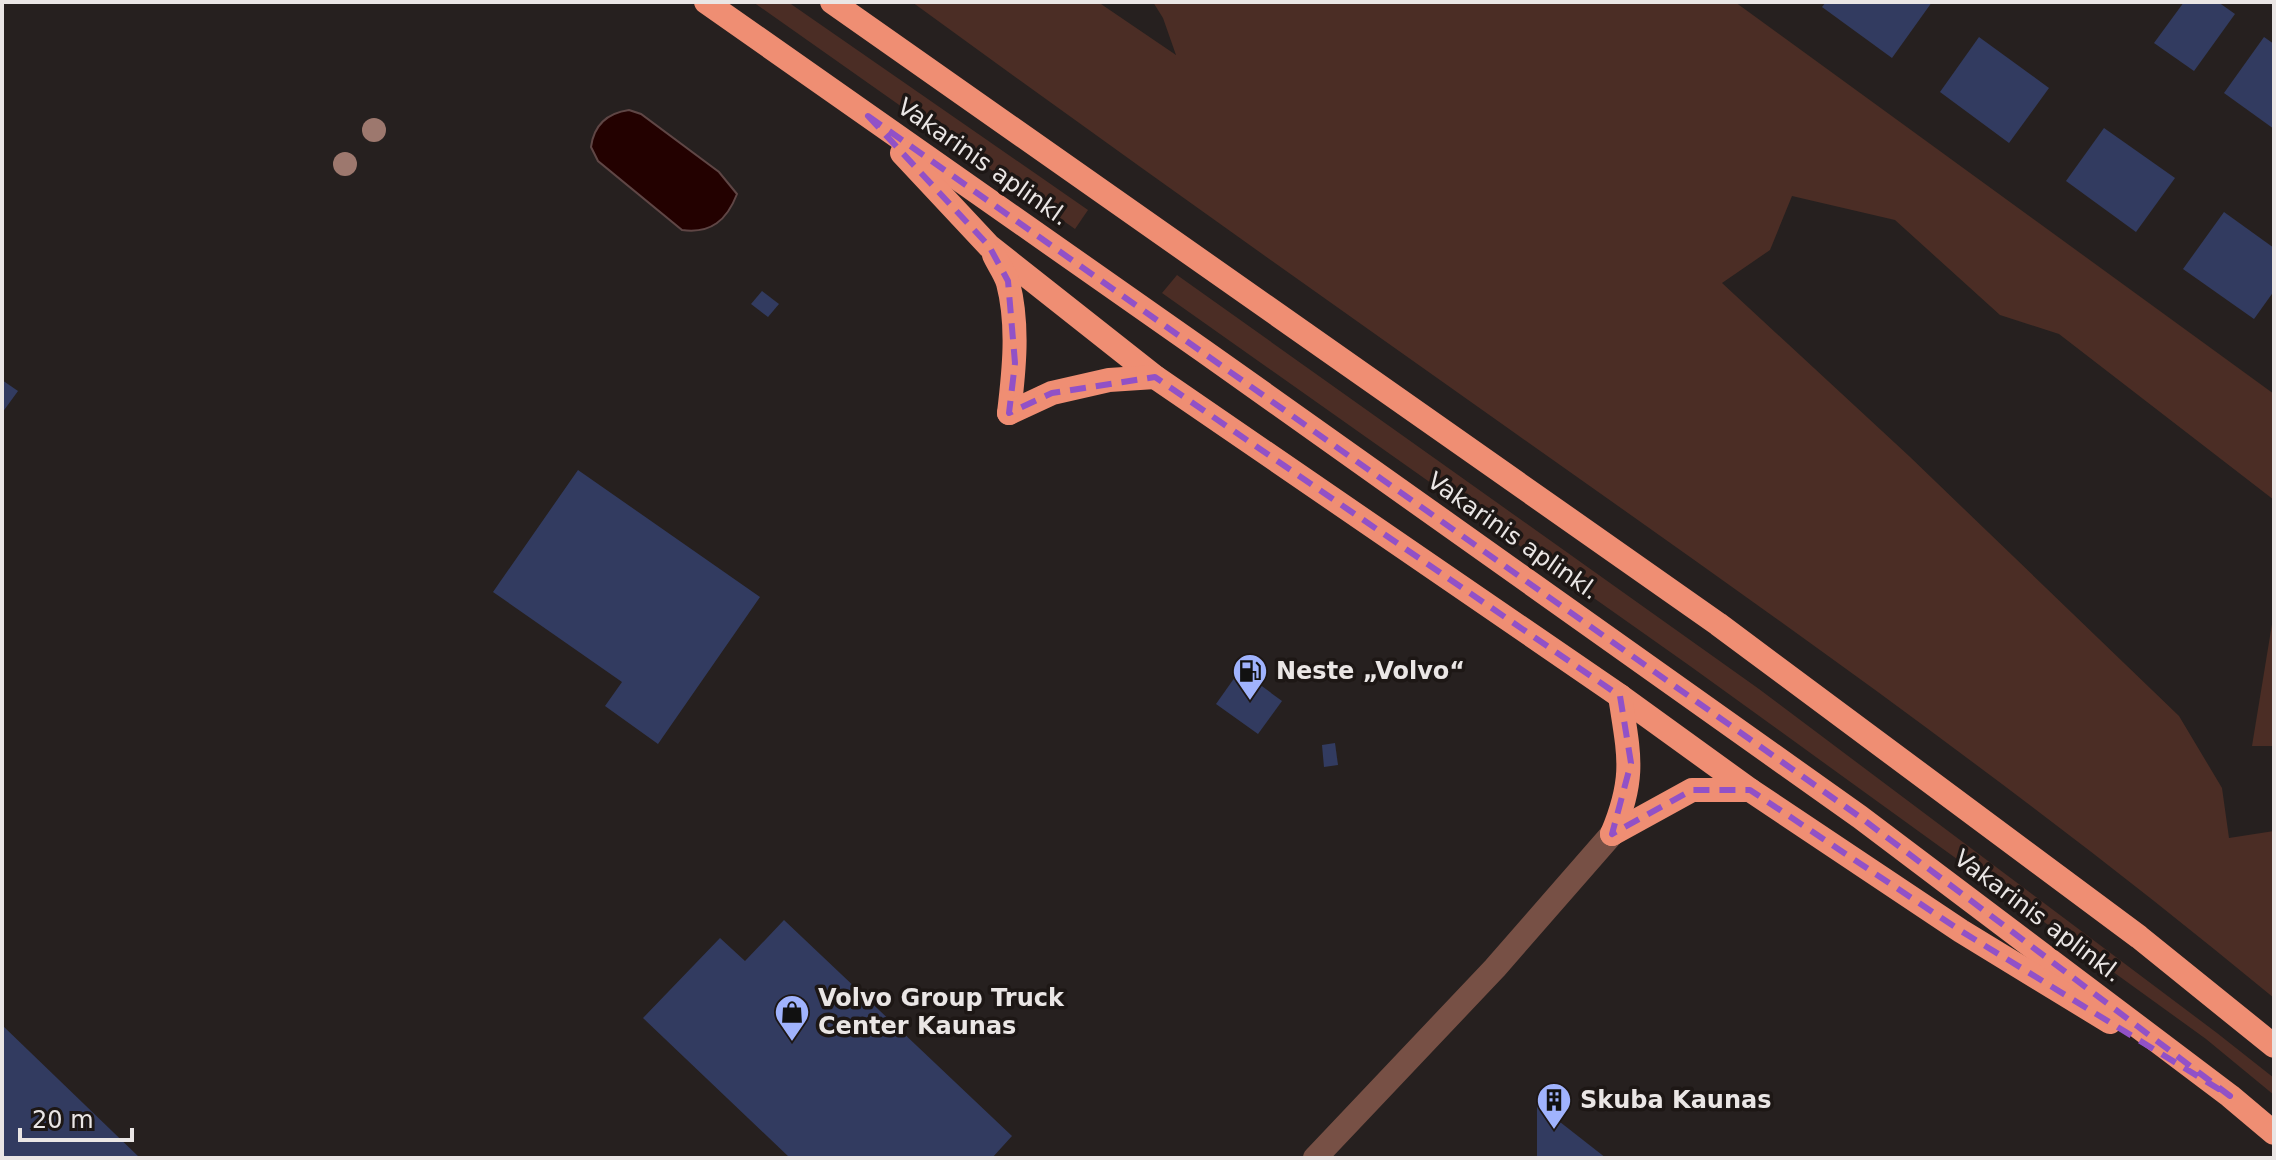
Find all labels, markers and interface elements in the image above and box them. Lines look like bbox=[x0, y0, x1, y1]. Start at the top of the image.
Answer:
street label: Vakarinis aplinkl. bbox=[892, 92, 1074, 232]
street label: Vakarinis aplinkl. bbox=[1422, 466, 1604, 606]
fuel station icon: Neste „Volvo“ bbox=[1231, 652, 1269, 702]
place label: Neste „Volvo“ bbox=[1276, 657, 1465, 685]
street label: Vakarinis aplinkl. bbox=[1949, 844, 2127, 988]
place label: Volvo Group Truck Center Kaunas bbox=[818, 984, 1065, 1040]
shop icon: Volvo Group Truck Center Kaunas bbox=[773, 993, 811, 1043]
building icon: Skuba Kaunas bbox=[1535, 1081, 1573, 1131]
place label: Skuba Kaunas bbox=[1580, 1086, 1772, 1114]
scale bar bbox=[20, 1092, 132, 1142]
text: 20 m bbox=[32, 1106, 94, 1134]

